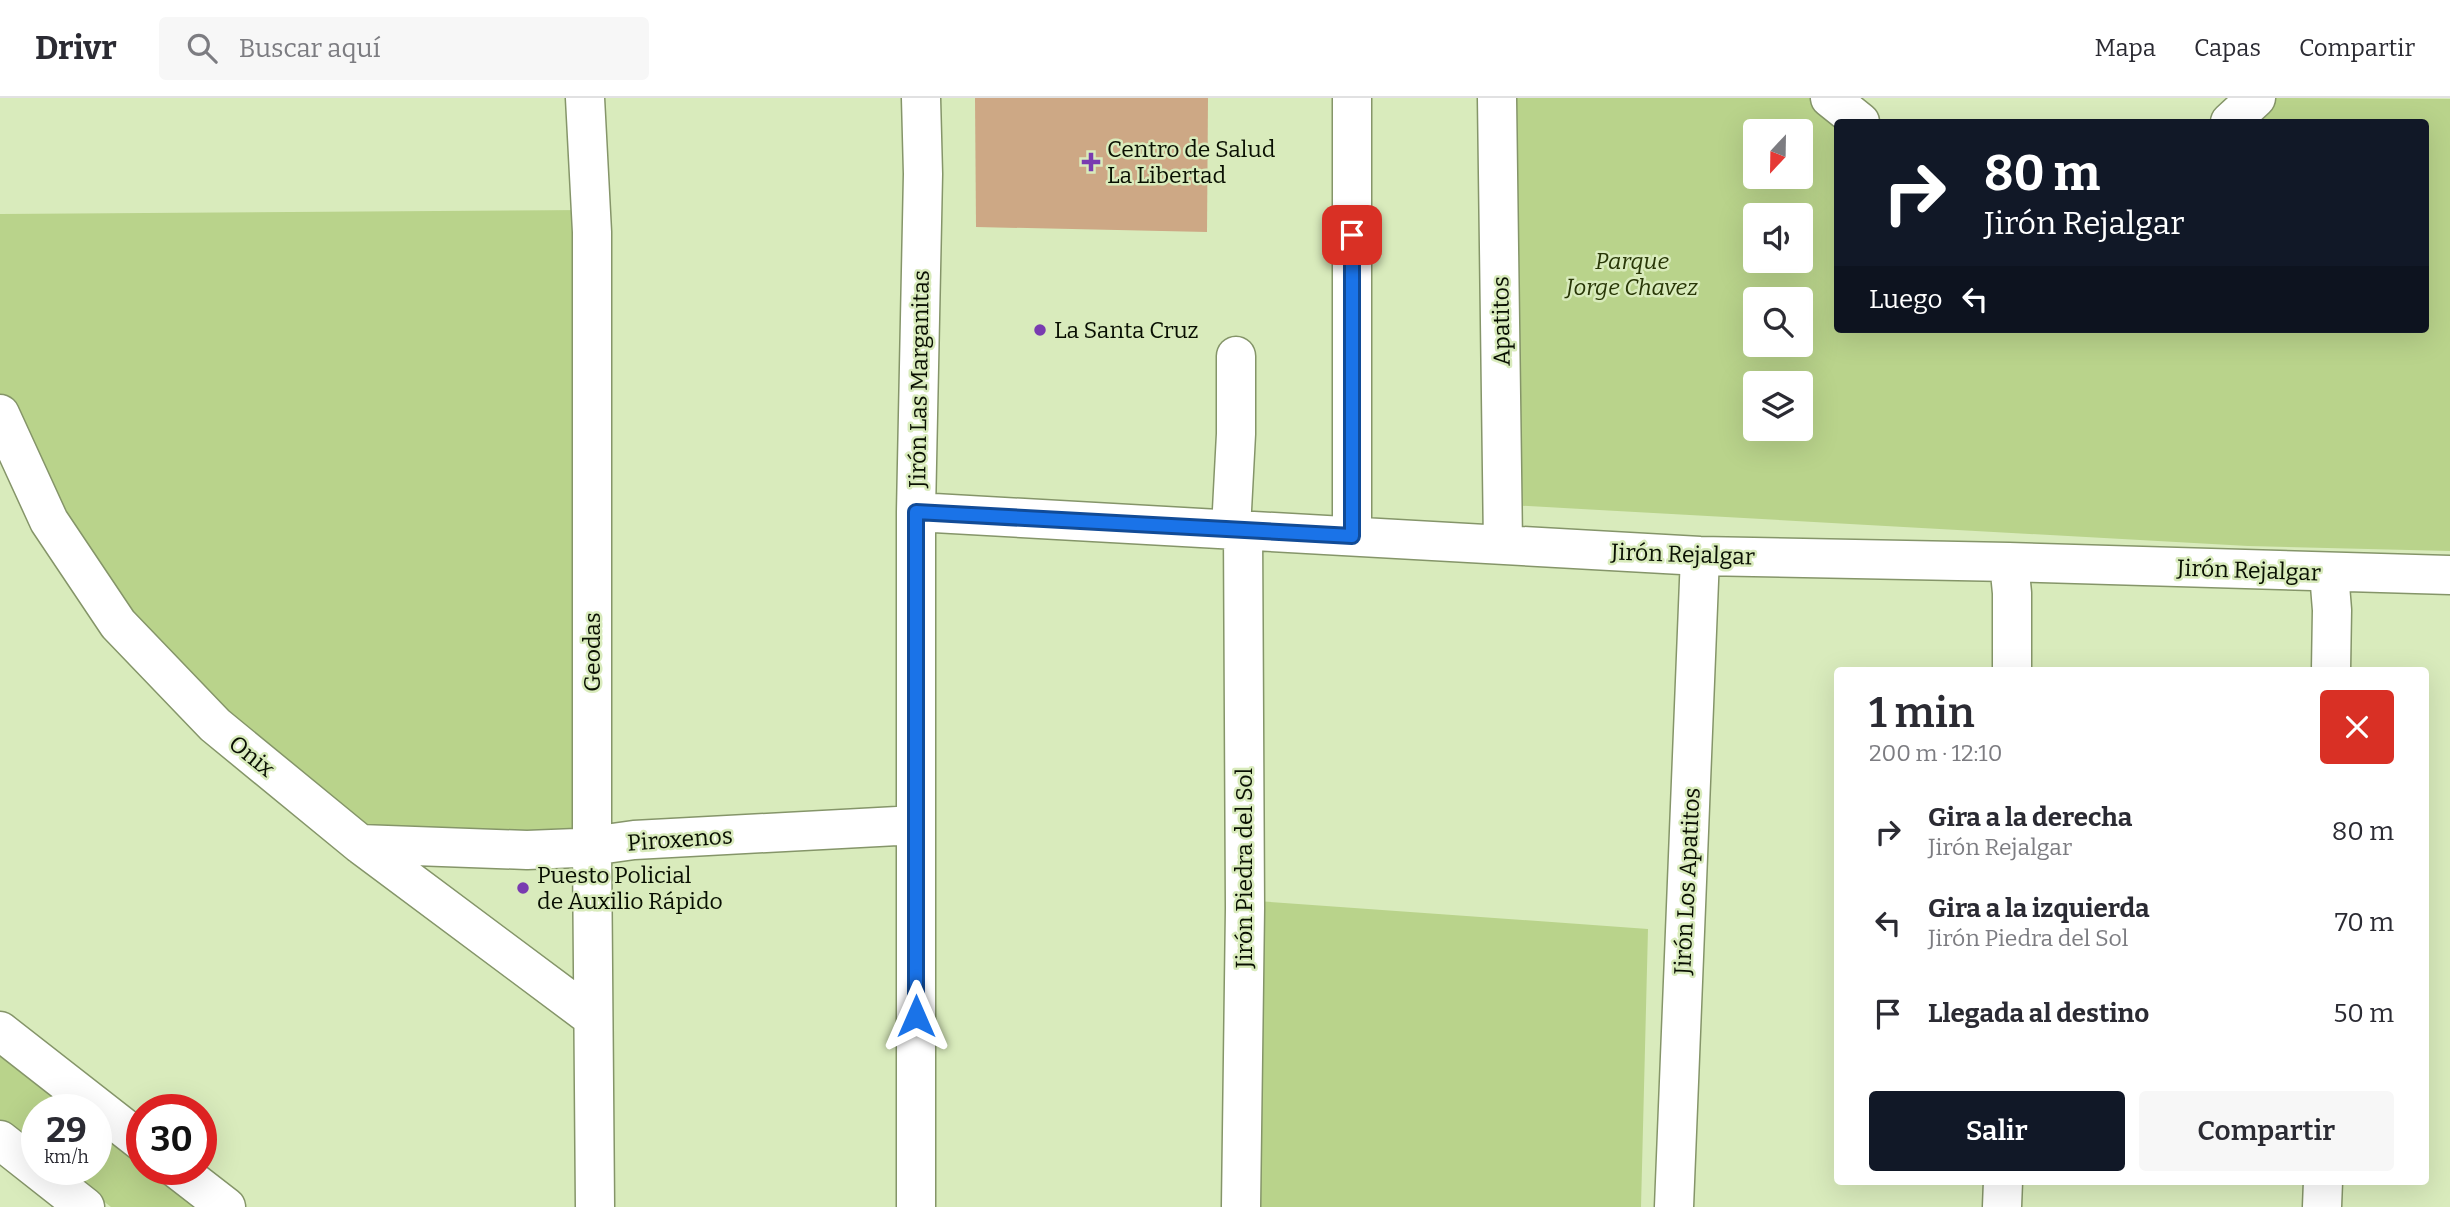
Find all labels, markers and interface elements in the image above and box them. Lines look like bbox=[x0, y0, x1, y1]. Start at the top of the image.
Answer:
search box bbox=[159, 17, 649, 80]
text: Drivr bbox=[35, 28, 117, 68]
icon: search bbox=[183, 29, 221, 67]
text: Buscar aquí bbox=[239, 33, 380, 64]
text: Mapa bbox=[2094, 34, 2156, 62]
text: Capas bbox=[2194, 34, 2261, 62]
text: Compartir bbox=[2299, 34, 2415, 62]
north arrow bbox=[1743, 119, 1813, 189]
map controls bbox=[1743, 119, 1813, 441]
place label: Centro de Salud La Libertad bbox=[1107, 135, 1276, 189]
text: 80 m bbox=[1984, 144, 2100, 203]
icon: right bbox=[1869, 147, 1960, 238]
marker: Centro de Salud La Libertad bbox=[1081, 152, 1101, 172]
button: sound bbox=[1743, 203, 1813, 273]
text: Jirón Rejalgar bbox=[1984, 204, 2184, 242]
pin bbox=[1322, 205, 1382, 265]
icon: arrive bbox=[1333, 216, 1371, 254]
park label: Parque Jorge Chavez bbox=[1564, 247, 1698, 301]
street label: Jirón Las Marganitas bbox=[903, 270, 935, 489]
street label: Apatitos bbox=[1486, 276, 1516, 366]
icon: left bbox=[1956, 280, 1994, 318]
text: Luego bbox=[1869, 284, 1942, 315]
button: search bbox=[1743, 287, 1813, 357]
place label: La Santa Cruz bbox=[1054, 316, 1199, 344]
marker: La Santa Cruz bbox=[1032, 322, 1048, 338]
button: layers bbox=[1743, 371, 1813, 441]
street label: Jirón Rejalgar bbox=[1610, 537, 1755, 571]
street label: Jirón Rejalgar bbox=[2176, 553, 2321, 587]
street label: Geodas bbox=[578, 612, 606, 692]
text: 1 min bbox=[1869, 688, 1975, 738]
button: close bbox=[2320, 690, 2394, 764]
street label: Onix bbox=[224, 729, 281, 783]
text: 200 m · 12:10 bbox=[1869, 739, 2002, 767]
street label: Jirón Piedra del Sol bbox=[1230, 767, 1258, 969]
street label: Jirón Los Apatitos bbox=[1668, 787, 1706, 976]
text: Gira a la derecha bbox=[1928, 802, 2132, 833]
icon: right bbox=[1869, 813, 1907, 851]
text: 80 m bbox=[2332, 816, 2394, 847]
street label: Piroxenos bbox=[626, 821, 734, 857]
text: Jirón Rejalgar bbox=[1928, 833, 2072, 861]
place label: Puesto Policial de Auxilio Rápido bbox=[537, 861, 723, 915]
marker: Puesto Policial de Auxilio Rápido bbox=[515, 880, 531, 896]
text: Gira a la izquierda bbox=[1928, 893, 2150, 924]
icon: left bbox=[1869, 904, 1907, 942]
text: 70 m bbox=[2335, 907, 2394, 938]
text: Jirón Piedra del Sol bbox=[1928, 924, 2128, 952]
position arrow bbox=[879, 979, 953, 1053]
icon: arrive bbox=[1869, 995, 1907, 1033]
text: Llegada al destino bbox=[1928, 998, 2149, 1029]
text: 50 m bbox=[2333, 998, 2394, 1029]
button: Salir bbox=[1869, 1091, 2125, 1171]
button: Compartir bbox=[2139, 1091, 2394, 1171]
speed limit sign: 30 bbox=[126, 1094, 217, 1185]
text: 29 bbox=[46, 1109, 87, 1151]
text: km/h bbox=[44, 1146, 89, 1168]

